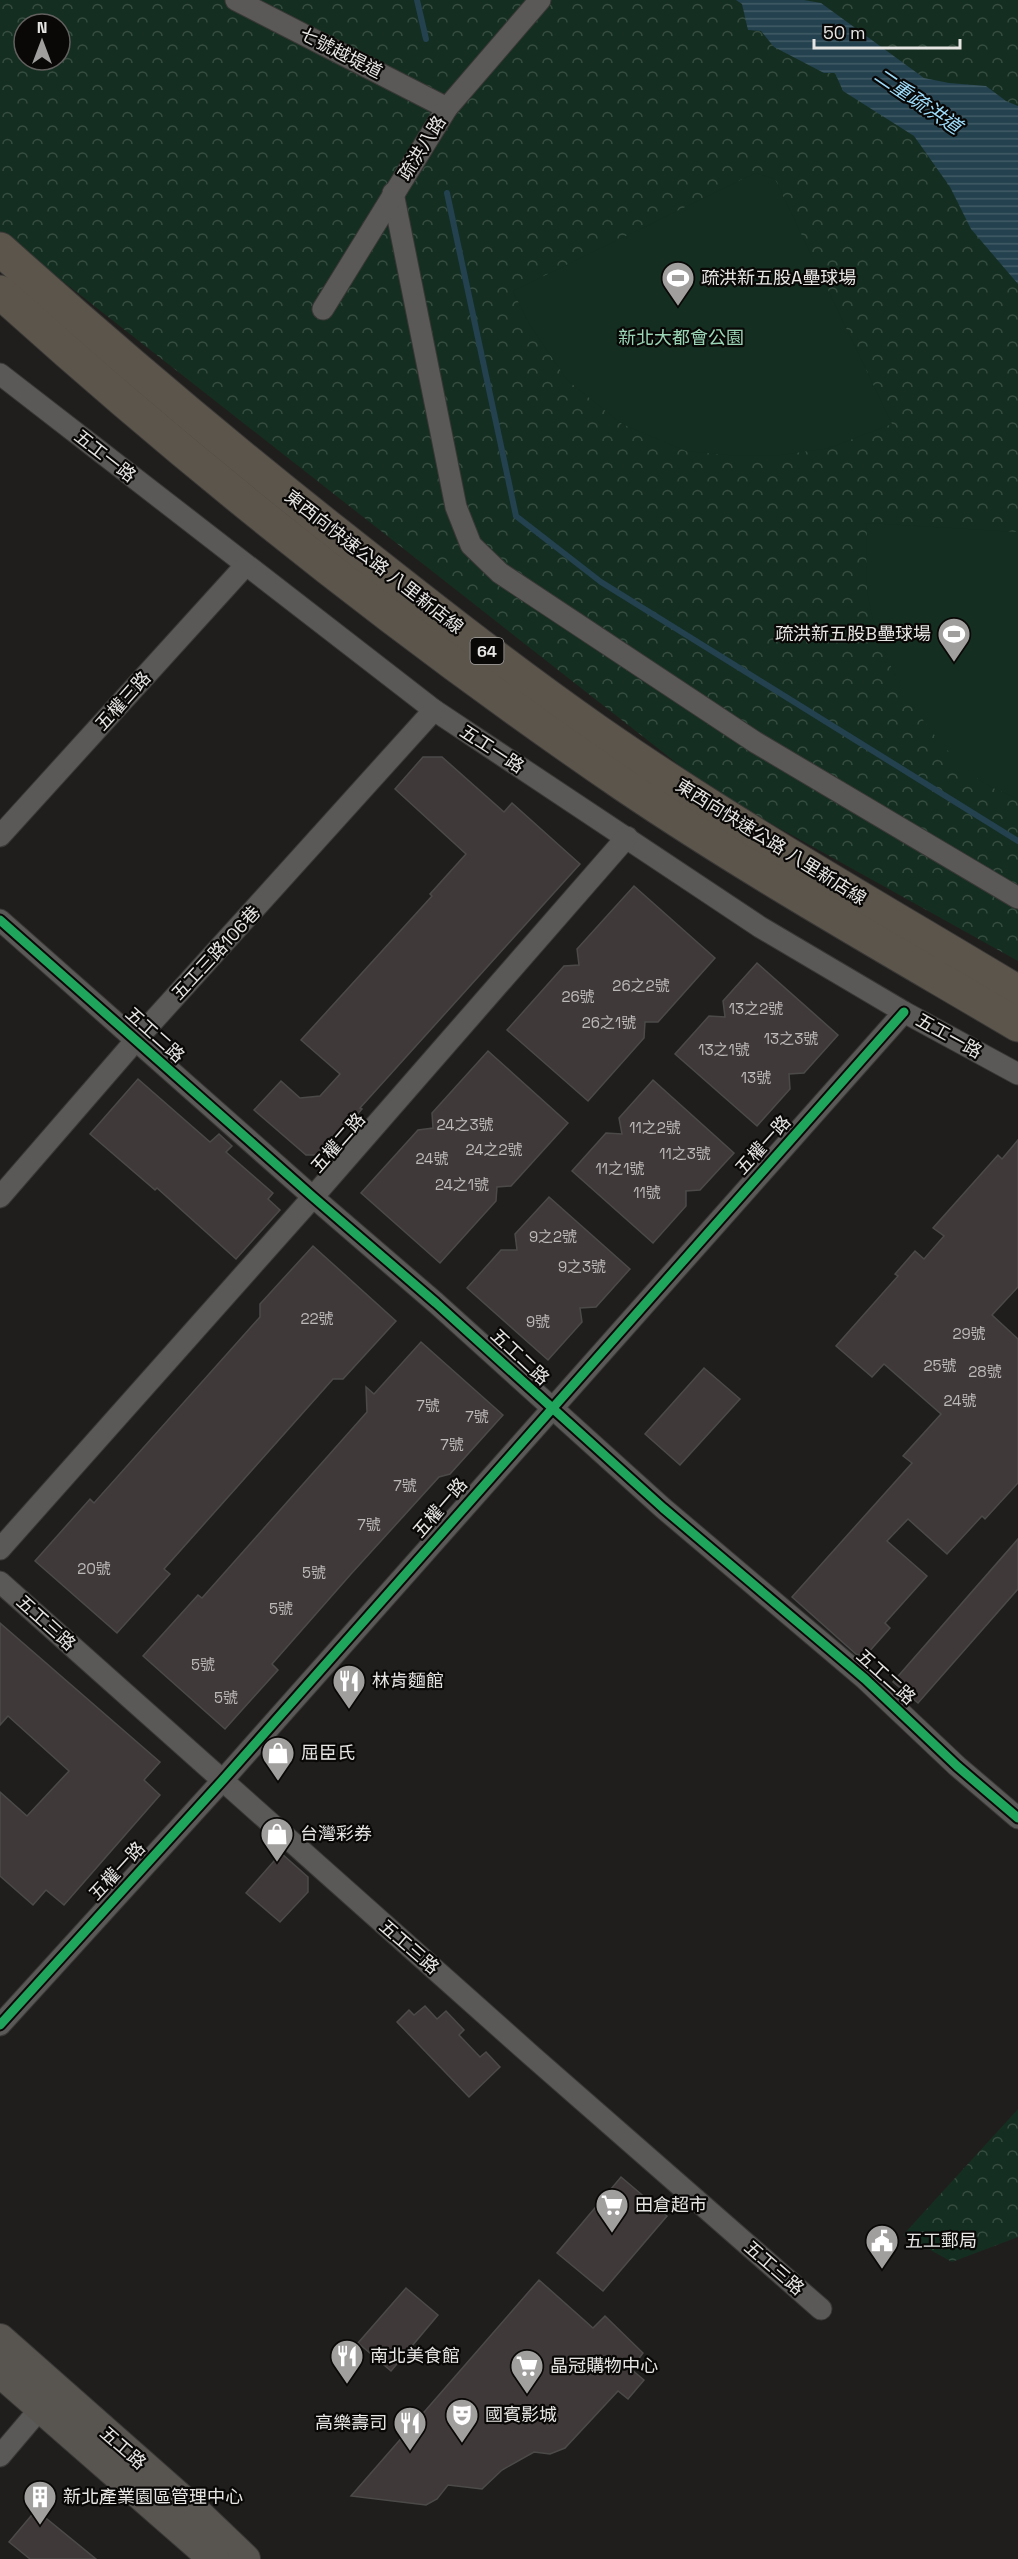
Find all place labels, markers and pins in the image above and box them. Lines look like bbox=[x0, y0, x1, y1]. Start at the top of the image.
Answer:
sports icon: 疏洪新五股A壘球場 bbox=[660, 260, 696, 307]
place label: 疏洪新五股A壘球場 bbox=[701, 266, 856, 289]
sports icon: 疏洪新五股B壘球場 bbox=[936, 616, 972, 663]
place label: 疏洪新五股B壘球場 bbox=[775, 622, 931, 645]
restaurant icon: 林肯麵館 bbox=[331, 1663, 367, 1710]
place label: 林肯麵館 bbox=[372, 1669, 444, 1692]
shop icon: 屈臣氏 bbox=[260, 1735, 296, 1782]
place label: 屈臣氏 bbox=[301, 1741, 355, 1764]
shop icon: 台灣彩券 bbox=[259, 1816, 295, 1863]
place label: 台灣彩券 bbox=[300, 1822, 372, 1845]
supermarket icon: 田倉超市 bbox=[594, 2187, 630, 2234]
place label: 田倉超市 bbox=[635, 2193, 707, 2216]
public building icon: 五工郵局 bbox=[864, 2223, 900, 2270]
place label: 五工郵局 bbox=[905, 2229, 977, 2252]
restaurant icon: 南北美食館 bbox=[329, 2338, 365, 2385]
place label: 南北美食館 bbox=[370, 2344, 460, 2367]
supermarket icon: 晶冠購物中心 bbox=[509, 2348, 545, 2395]
place label: 晶冠購物中心 bbox=[550, 2354, 658, 2377]
theatre icon: 國賓影城 bbox=[444, 2397, 480, 2444]
place label: 國賓影城 bbox=[485, 2403, 557, 2426]
restaurant icon: 高樂壽司 bbox=[392, 2405, 428, 2452]
place label: 高樂壽司 bbox=[315, 2411, 387, 2434]
building icon: 新北產業園區管理中心 bbox=[22, 2479, 58, 2526]
place label: 新北產業園區管理中心 bbox=[63, 2485, 243, 2508]

